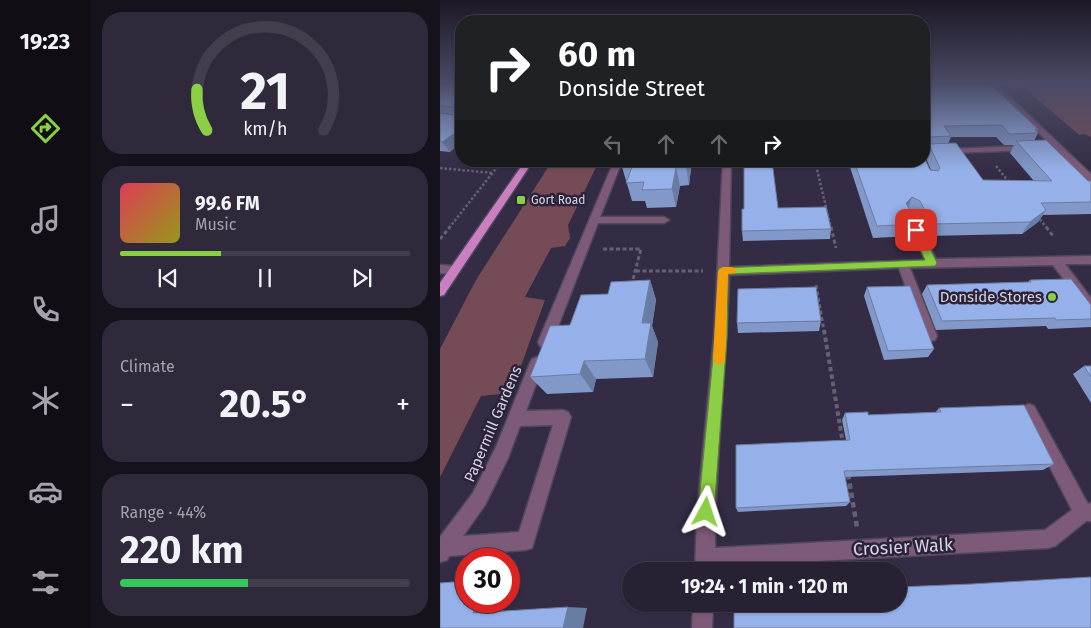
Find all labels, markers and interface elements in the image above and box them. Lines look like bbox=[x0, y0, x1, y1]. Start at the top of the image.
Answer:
text: 19:23 bbox=[20, 28, 70, 55]
text: 60 m bbox=[558, 33, 636, 75]
icon: right bbox=[475, 35, 540, 100]
text: 21 bbox=[240, 60, 290, 123]
text: Donside Street bbox=[558, 75, 705, 102]
icon: directions bbox=[28, 111, 63, 146]
text: km/h bbox=[243, 118, 287, 140]
icon: left bbox=[599, 130, 627, 158]
icon: ahead bbox=[652, 130, 680, 158]
icon: ahead bbox=[705, 130, 733, 158]
icon: right bbox=[758, 130, 786, 158]
text: 99.6 FM bbox=[195, 192, 260, 215]
place label: Gort Road bbox=[531, 193, 585, 207]
marker: Gort Road bbox=[515, 194, 527, 206]
icon: music bbox=[28, 202, 63, 237]
pin bbox=[895, 209, 937, 251]
text: Music bbox=[195, 215, 236, 234]
icon: arrive bbox=[902, 216, 930, 244]
icon: previous bbox=[154, 264, 182, 292]
icon: pause bbox=[251, 264, 279, 292]
icon: next bbox=[348, 264, 376, 292]
place label: Donside Stores bbox=[940, 288, 1042, 306]
marker: Donside Stores bbox=[1046, 291, 1058, 303]
icon: phone bbox=[28, 292, 63, 327]
text: Climate bbox=[120, 357, 175, 376]
street label: Papermill Gardens bbox=[460, 363, 526, 485]
text: 20.5° bbox=[219, 381, 311, 427]
icon: climate bbox=[28, 383, 63, 418]
text: − bbox=[120, 388, 134, 421]
text: + bbox=[396, 388, 410, 421]
icon: car bbox=[28, 474, 63, 509]
position arrow bbox=[679, 485, 731, 537]
text: Range · 44% bbox=[120, 503, 206, 522]
text: 220 km bbox=[120, 527, 244, 573]
street label: Crosier Walk bbox=[852, 533, 954, 561]
speed limit sign: 30 bbox=[455, 548, 520, 613]
icon: filters bbox=[28, 565, 63, 600]
text: 19:24 · 1 min · 120 m bbox=[681, 575, 848, 598]

